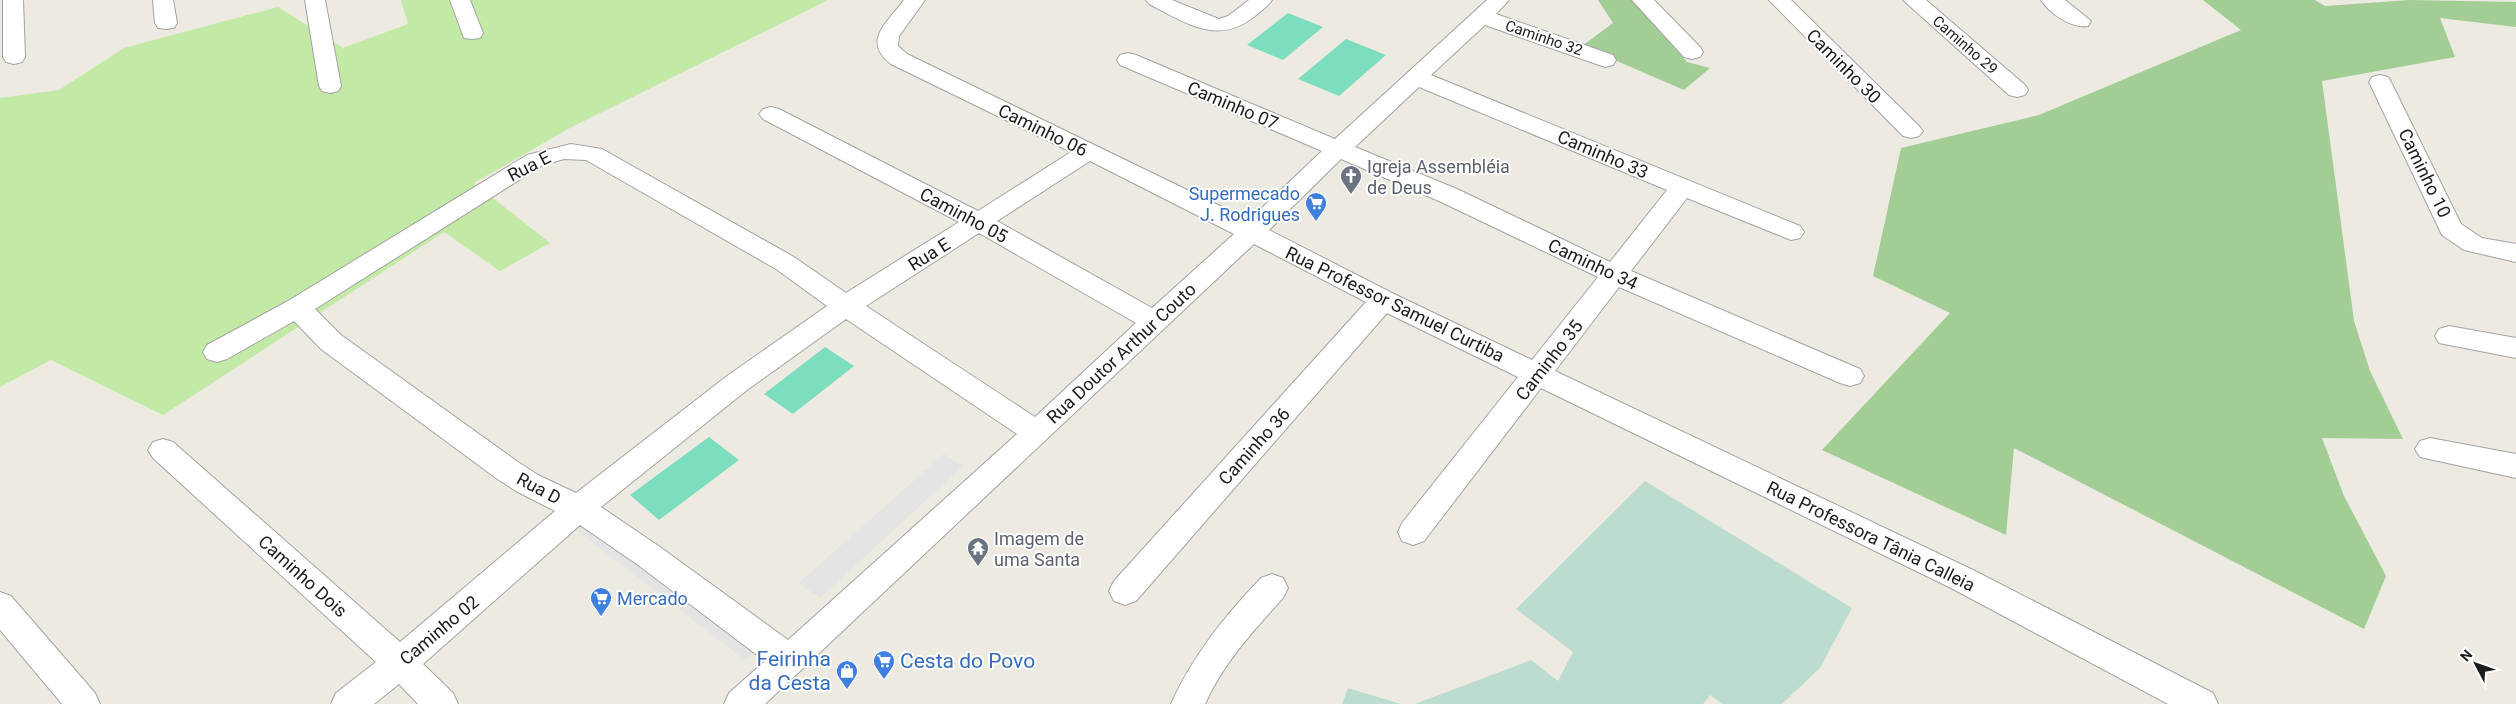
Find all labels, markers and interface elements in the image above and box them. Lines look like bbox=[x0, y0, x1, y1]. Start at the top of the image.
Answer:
street label: Caminho 29 bbox=[1929, 12, 2001, 78]
street label: Caminho 32 bbox=[1503, 16, 1585, 60]
street label: Caminho 30 bbox=[1802, 24, 1886, 108]
street label: Caminho 07 bbox=[1184, 76, 1282, 134]
street label: Caminho 06 bbox=[995, 99, 1091, 161]
street label: Caminho 33 bbox=[1554, 125, 1652, 183]
street label: Caminho 10 bbox=[2394, 125, 2456, 221]
street label: Rua E bbox=[504, 146, 554, 186]
place label: Igreja Assembléia de Deus bbox=[1367, 156, 1510, 198]
church icon: Igreja Assembléia de Deus bbox=[1339, 164, 1363, 195]
street label: Caminho 05 bbox=[916, 183, 1012, 247]
place label: Supermecado J. Rodrigues bbox=[1189, 183, 1300, 225]
supermarket icon: Supermecado J. Rodrigues bbox=[1304, 191, 1328, 222]
street label: Rua E bbox=[904, 233, 954, 275]
street label: Caminho 34 bbox=[1545, 234, 1641, 294]
street label: Rua Professor Samuel Curtiba bbox=[1282, 242, 1508, 366]
street label: Rua Doutor Arthur Couto bbox=[1042, 278, 1200, 428]
street label: Caminho 35 bbox=[1511, 316, 1587, 404]
street label: Caminho 36 bbox=[1214, 403, 1294, 489]
street label: Rua D bbox=[513, 468, 565, 508]
street label: Rua Professora Tânia Calleia bbox=[1763, 476, 1979, 596]
place label: Imagem de uma Santa bbox=[994, 528, 1084, 570]
street label: Caminho Dois bbox=[254, 531, 352, 621]
temple icon: Imagem de uma Santa bbox=[966, 536, 990, 567]
supermarket icon: Mercado bbox=[589, 586, 613, 617]
place label: Mercado bbox=[617, 588, 688, 609]
street label: Caminho 02 bbox=[395, 591, 483, 669]
north arrow bbox=[2451, 639, 2501, 689]
text: N bbox=[2457, 646, 2475, 664]
place label: Feirinha da Cesta bbox=[749, 647, 831, 695]
supermarket icon: Cesta do Povo bbox=[872, 649, 896, 680]
place label: Cesta do Povo bbox=[900, 649, 1035, 673]
shop icon: Feirinha da Cesta bbox=[835, 659, 859, 690]

